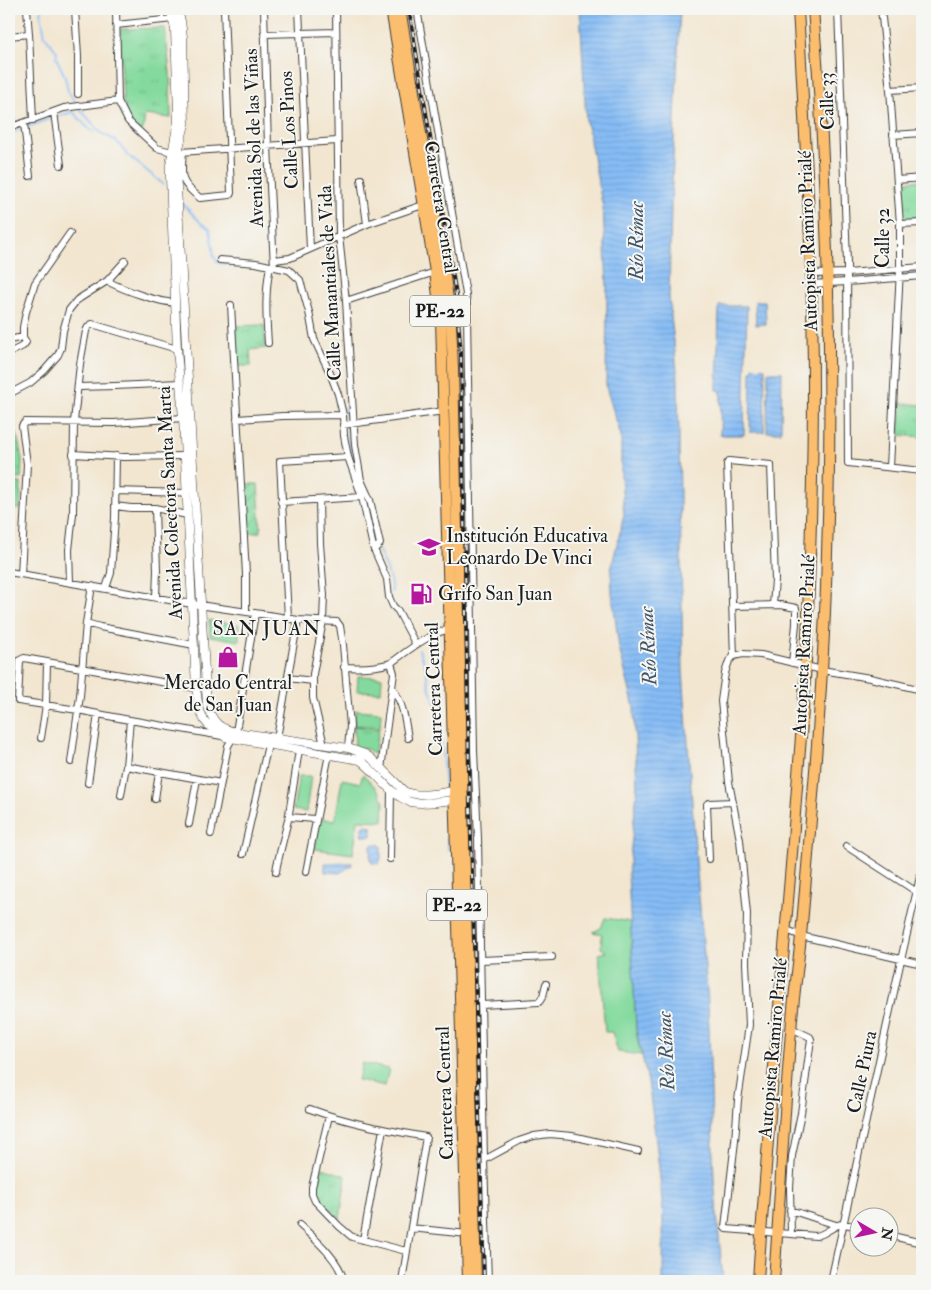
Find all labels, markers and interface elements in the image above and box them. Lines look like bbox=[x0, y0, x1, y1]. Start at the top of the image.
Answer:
street label: Avenida Sol de las Viñas bbox=[239, 48, 269, 229]
street label: Calle Los Pinos bbox=[274, 70, 304, 190]
street label: Calle 33 bbox=[814, 72, 840, 130]
street label: Carretera Central bbox=[419, 139, 463, 275]
street label: Autopista Ramiro Prialé bbox=[793, 150, 824, 333]
street label: Calle Manantiales de Vida bbox=[313, 184, 347, 381]
water label: Río Rímac bbox=[624, 201, 649, 282]
street label: Calle 32 bbox=[871, 208, 895, 268]
road number: PE-22 bbox=[410, 296, 470, 326]
street label: Avenida Colectora Santa Marta bbox=[152, 385, 188, 622]
place label: Institución Educativa Leonardo De Vinci bbox=[446, 524, 608, 570]
school or university icon: Institución Educativa Leonardo De Vinci bbox=[416, 534, 442, 560]
street label: Autopista Ramiro Prialé bbox=[787, 554, 822, 737]
fuel station icon: Grifo San Juan bbox=[408, 581, 434, 607]
place label: Grifo San Juan bbox=[438, 582, 552, 606]
water label: Río Rímac bbox=[633, 605, 663, 687]
district label: SAN JUAN bbox=[213, 616, 321, 641]
street label: Carretera Central bbox=[420, 621, 448, 756]
shop icon: Mercado Central de San Juan bbox=[215, 644, 241, 670]
place label: Mercado Central de San Juan bbox=[164, 671, 292, 717]
road number: PE-22 bbox=[427, 890, 487, 920]
street label: Autopista Ramiro Prialé bbox=[753, 957, 794, 1140]
water label: Río Rímac bbox=[651, 1010, 681, 1092]
street label: Carretera Central bbox=[431, 1025, 459, 1160]
street label: Calle Piura bbox=[842, 1028, 883, 1116]
north arrow bbox=[848, 1208, 898, 1258]
text: N bbox=[877, 1225, 896, 1242]

